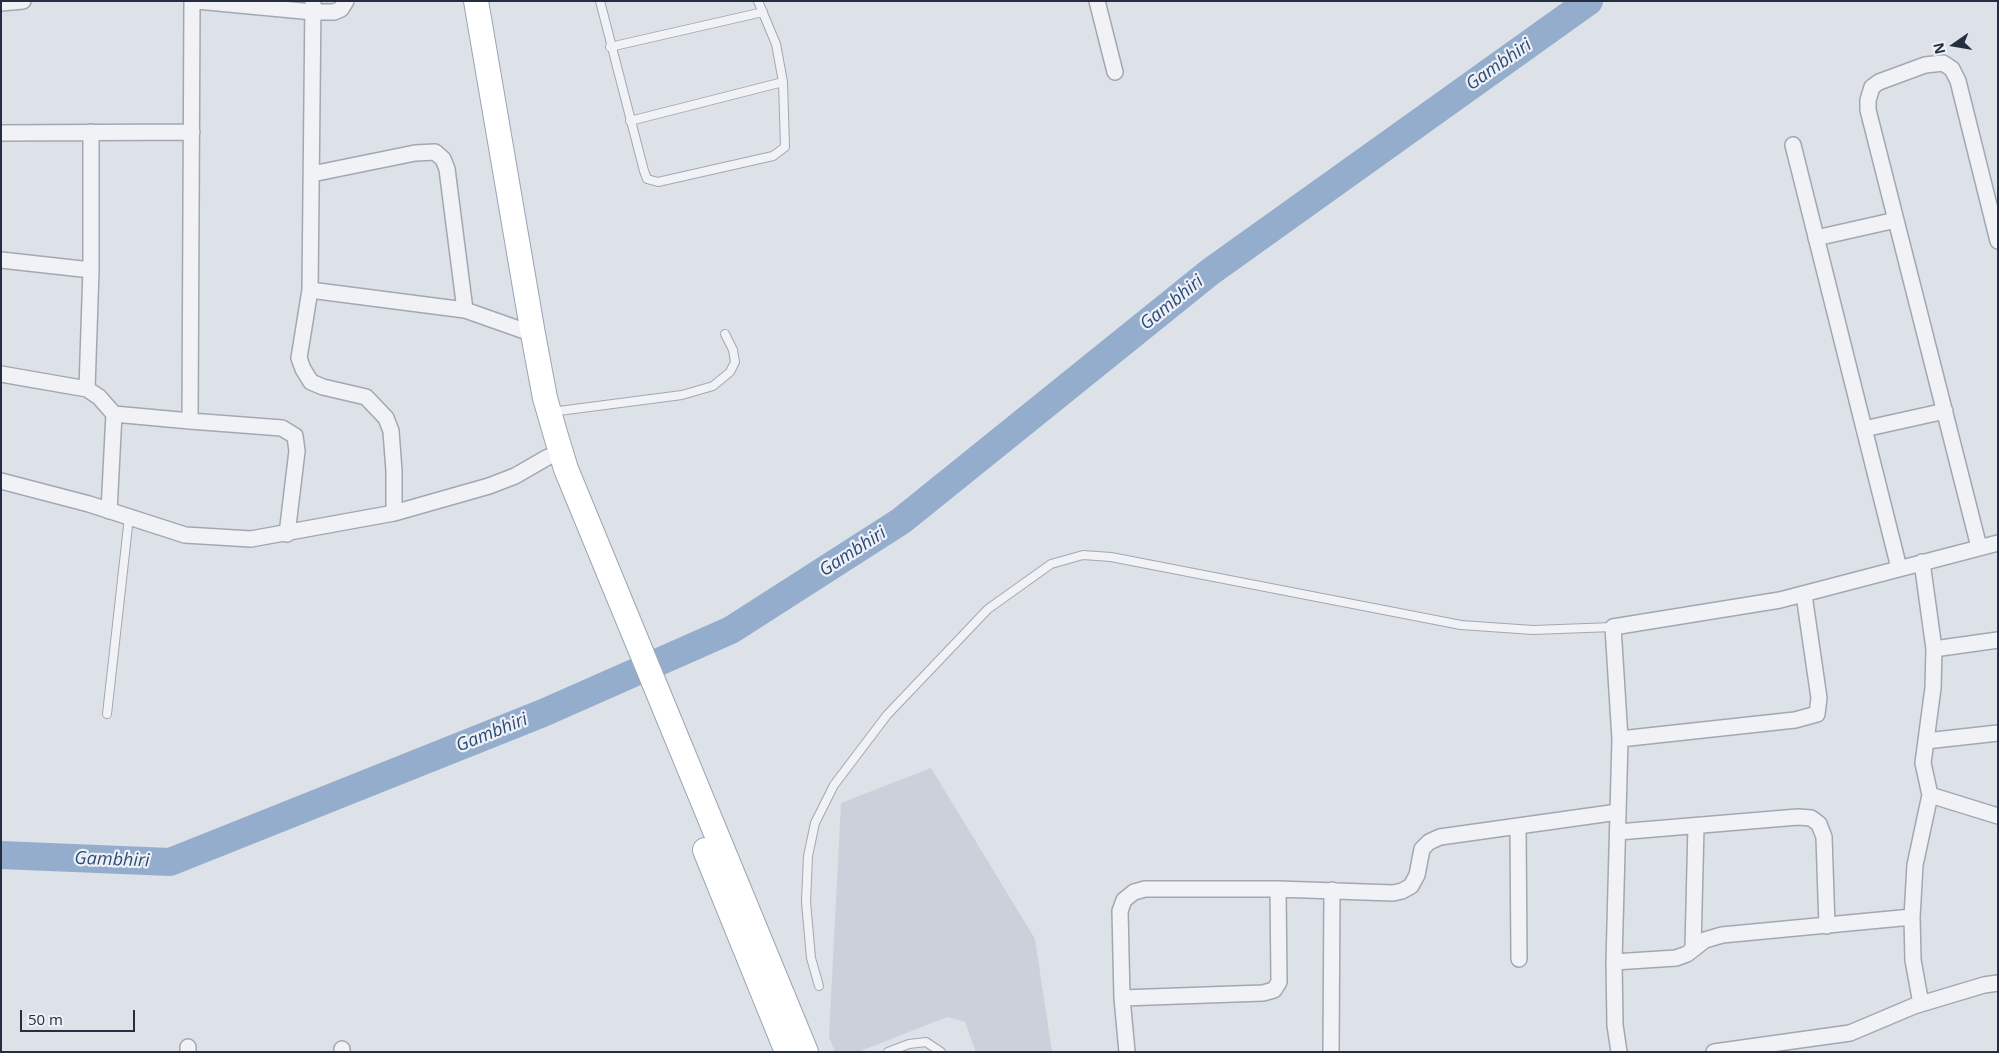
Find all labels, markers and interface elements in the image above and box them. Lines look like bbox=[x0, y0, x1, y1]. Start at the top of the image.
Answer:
north arrow bbox=[1929, 20, 1979, 70]
water label: Gambhiri bbox=[1462, 35, 1536, 95]
text: N bbox=[1928, 41, 1949, 56]
water label: Gambhiri bbox=[1136, 271, 1208, 335]
water label: Gambhiri bbox=[816, 523, 890, 581]
water label: Gambhiri bbox=[453, 709, 531, 757]
water label: Gambhiri bbox=[74, 848, 150, 872]
scale bar bbox=[22, 1000, 138, 1032]
text: 50 m bbox=[28, 1009, 63, 1029]

